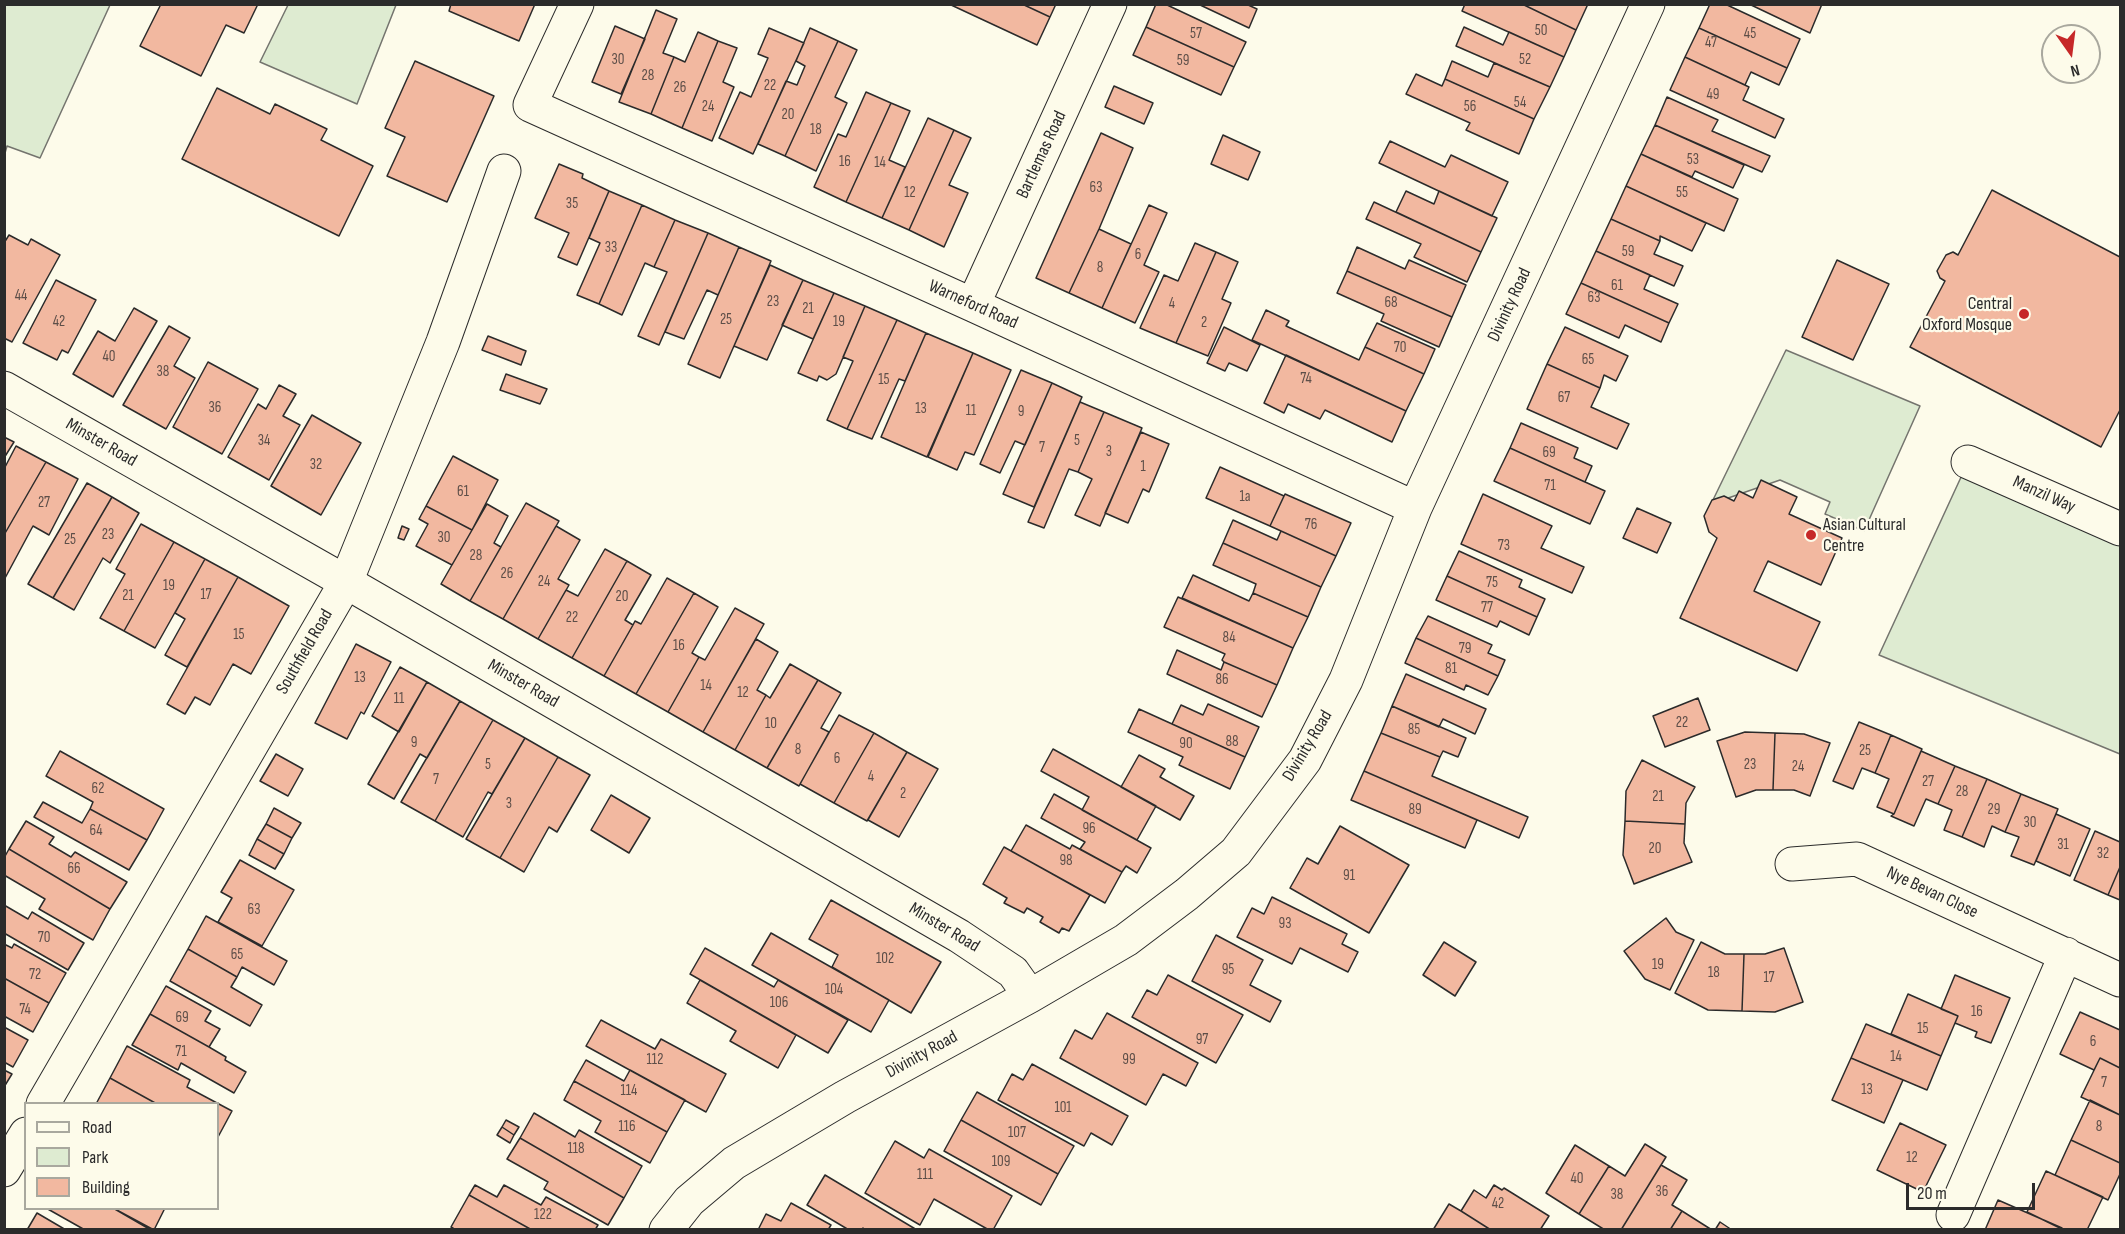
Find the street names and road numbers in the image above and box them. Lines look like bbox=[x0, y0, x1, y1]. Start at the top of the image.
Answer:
street label: Bartlemas Road bbox=[1012, 108, 1072, 202]
street label: Divinity Road bbox=[1484, 265, 1536, 345]
street label: Warneford Road bbox=[925, 276, 1021, 334]
street label: Minster Road bbox=[61, 414, 141, 472]
street label: Manzil Way bbox=[2009, 472, 2079, 518]
street label: Southfield Road bbox=[272, 606, 338, 698]
street label: Minster Road bbox=[483, 655, 563, 713]
street label: Divinity Road bbox=[1278, 707, 1338, 785]
street label: Nye Bevan Close bbox=[1883, 862, 1981, 924]
street label: Minster Road bbox=[905, 898, 983, 958]
street label: Divinity Road bbox=[882, 1026, 962, 1084]

